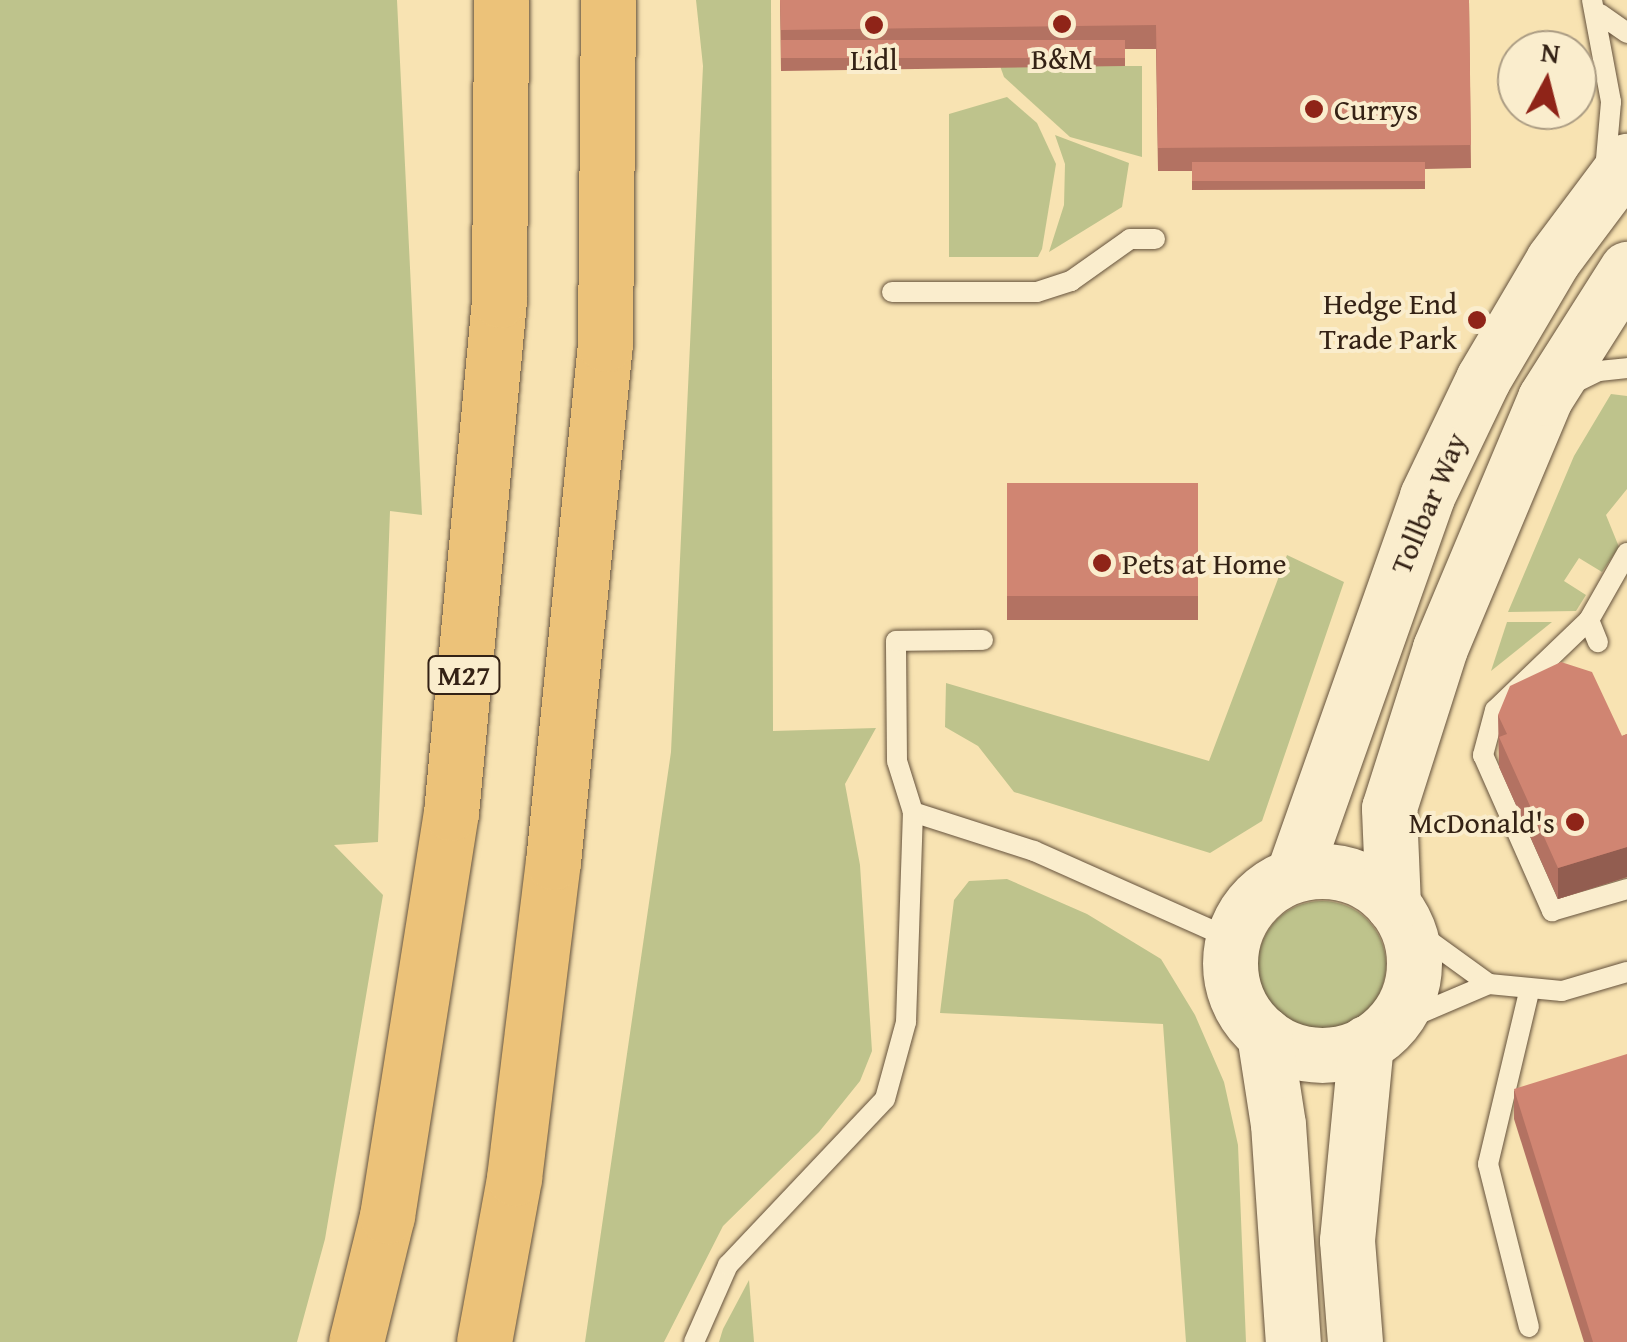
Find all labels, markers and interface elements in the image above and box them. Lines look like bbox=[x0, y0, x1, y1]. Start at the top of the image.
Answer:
marker: B&M bbox=[1051, 13, 1073, 35]
marker: Lidl bbox=[863, 14, 885, 36]
north arrow bbox=[1497, 30, 1597, 130]
text: N bbox=[1539, 30, 1562, 73]
place label: B&M bbox=[1031, 40, 1093, 76]
place label: Lidl bbox=[850, 41, 898, 77]
place label: Currys bbox=[1334, 91, 1418, 127]
marker: Currys bbox=[1303, 98, 1325, 120]
place label: Hedge End Trade Park bbox=[1319, 285, 1457, 356]
marker: Hedge End Trade Park bbox=[1466, 309, 1488, 331]
street label: Tollbar Way bbox=[1382, 427, 1474, 579]
place label: Pets at Home bbox=[1122, 545, 1286, 581]
marker: Pets at Home bbox=[1091, 552, 1113, 574]
road number: M27 bbox=[426, 652, 502, 698]
place label: McDonald's bbox=[1408, 804, 1555, 840]
marker: McDonald's bbox=[1564, 811, 1586, 833]

